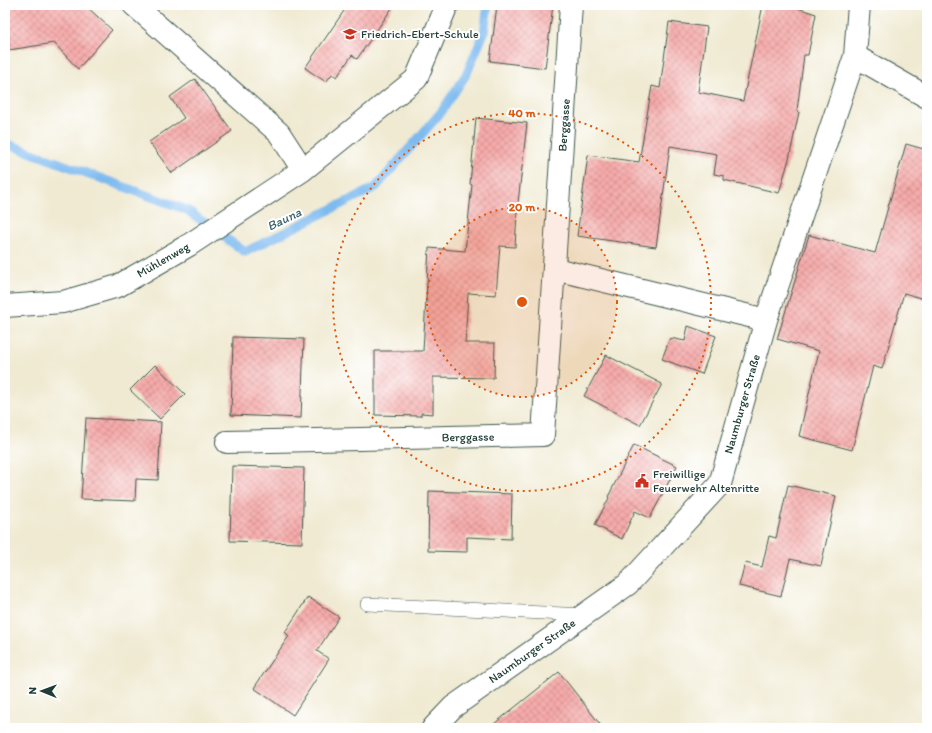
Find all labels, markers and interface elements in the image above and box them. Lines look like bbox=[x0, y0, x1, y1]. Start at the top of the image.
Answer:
school or university icon: Friedrich-Ebert-Schule bbox=[342, 26, 358, 42]
place label: Friedrich-Ebert-Schule bbox=[361, 27, 479, 41]
street label: Berggasse bbox=[555, 98, 573, 152]
text: 40 m bbox=[508, 106, 537, 120]
text: 20 m bbox=[509, 200, 536, 214]
water label: Bauna bbox=[264, 204, 304, 234]
street label: Mühlenweg bbox=[134, 239, 193, 281]
centre of rings bbox=[515, 295, 529, 309]
street label: Naumburger Straße bbox=[721, 352, 763, 455]
street label: Berggasse bbox=[441, 430, 495, 444]
place label: Freiwillige Feuerwehr Altenritte bbox=[653, 467, 760, 495]
public building icon: Freiwillige Feuerwehr Altenritte bbox=[634, 473, 650, 489]
street label: Naumburger Straße bbox=[486, 616, 578, 686]
north arrow bbox=[22, 671, 62, 711]
text: N bbox=[26, 687, 39, 695]

